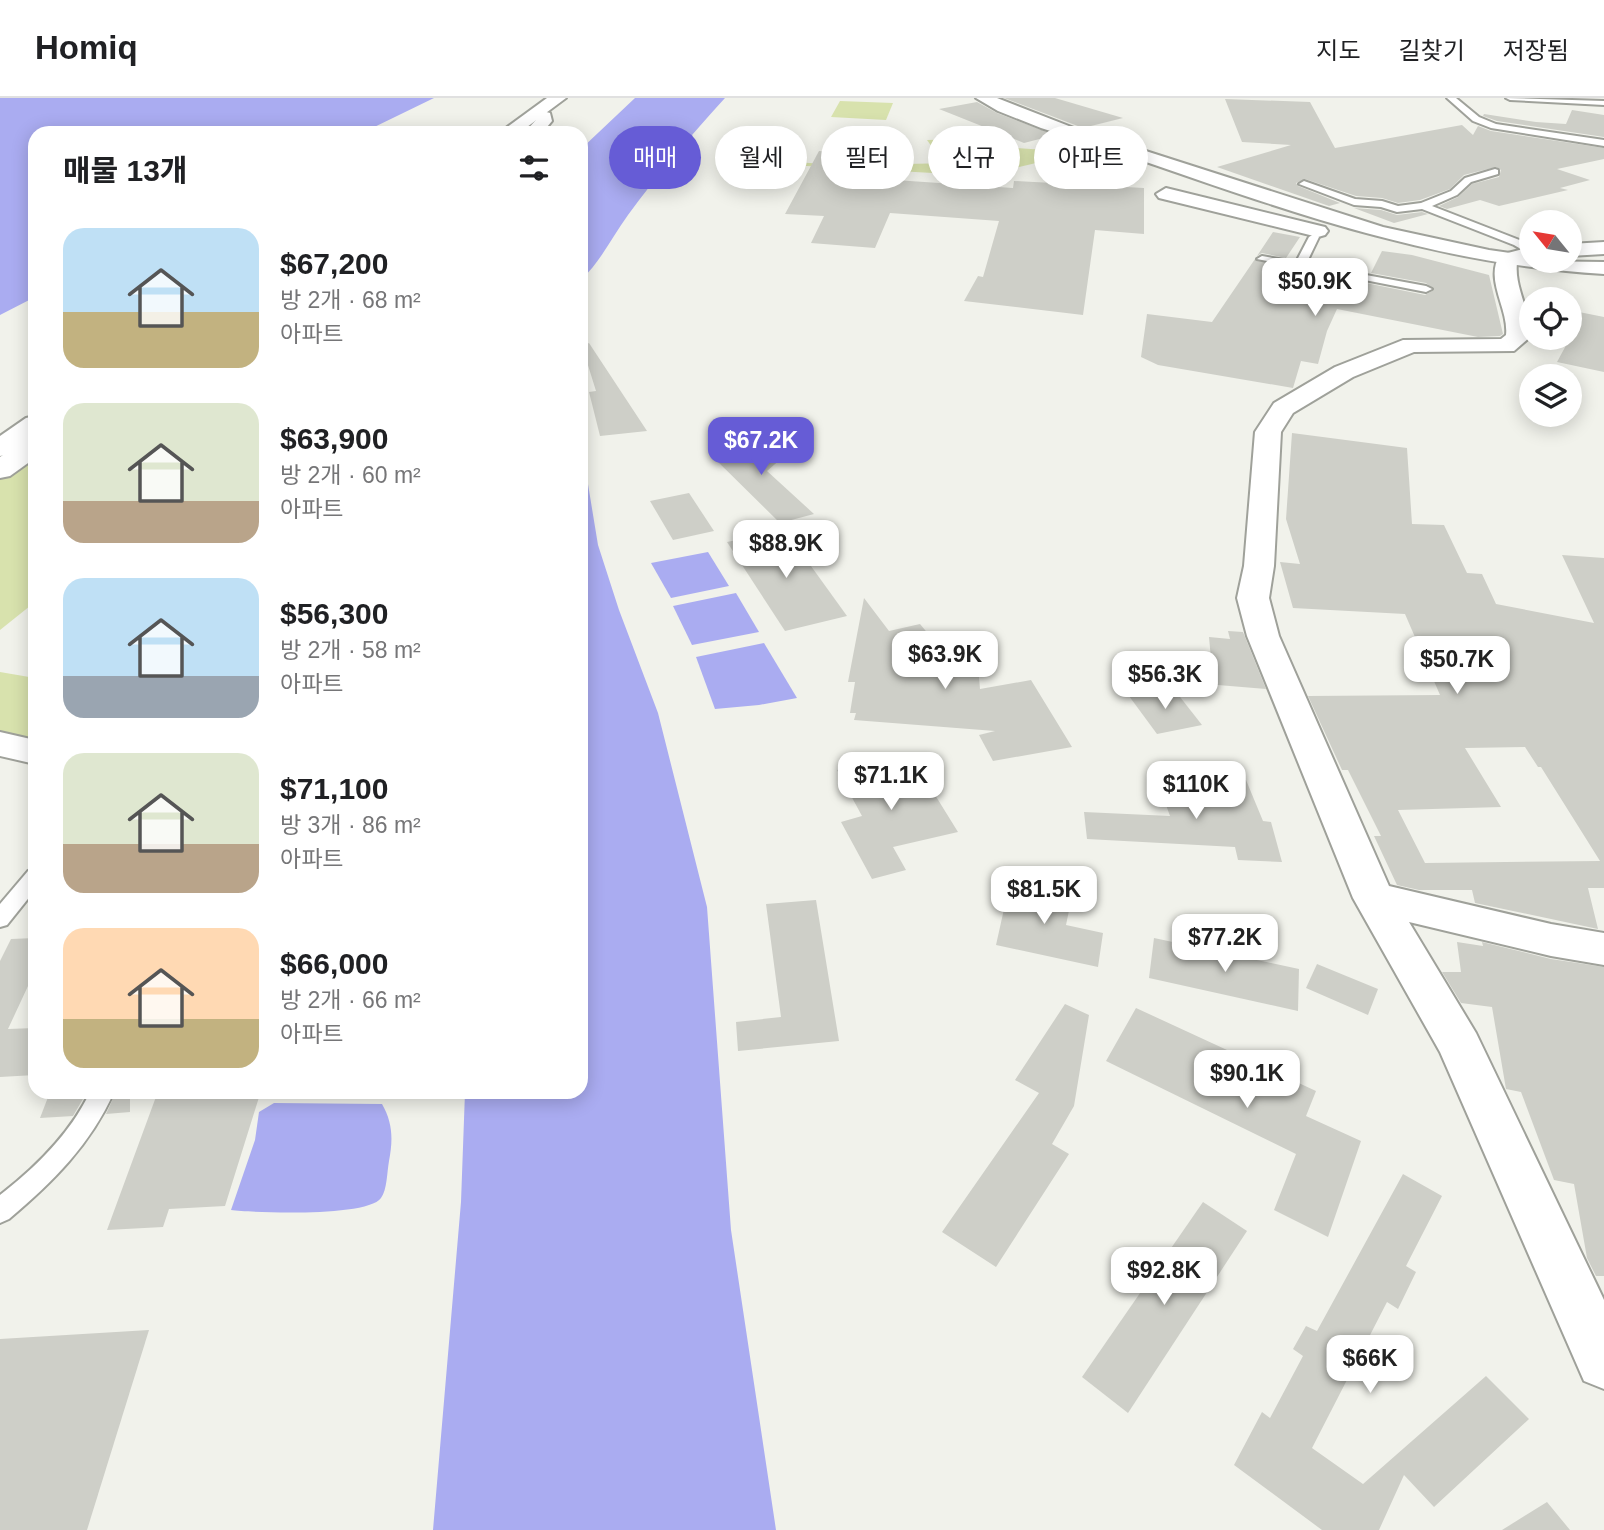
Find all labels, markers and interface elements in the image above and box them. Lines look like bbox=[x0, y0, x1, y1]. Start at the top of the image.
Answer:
text: Homiq bbox=[35, 29, 138, 66]
text: 지도 bbox=[1316, 37, 1361, 64]
text: 길찾기 bbox=[1399, 37, 1465, 64]
text: 저장됨 bbox=[1503, 37, 1569, 64]
chip: 매매 bbox=[609, 126, 701, 189]
chip: 월세 bbox=[715, 126, 807, 189]
chip: 필터 bbox=[821, 126, 914, 189]
chip: 신규 bbox=[928, 126, 1020, 189]
chip: 아파트 bbox=[1034, 126, 1148, 189]
icon: filters bbox=[515, 149, 553, 187]
text: 매물 13개 bbox=[63, 154, 188, 187]
north arrow bbox=[1519, 210, 1582, 273]
map controls bbox=[1519, 210, 1582, 427]
text: $67,200 bbox=[280, 247, 388, 280]
icon: home bbox=[119, 256, 203, 340]
pin: $50.9K bbox=[1258, 258, 1372, 318]
text: $50.9K bbox=[1278, 268, 1352, 294]
text: 방 2개 · 68 m² bbox=[280, 287, 421, 313]
button: locate bbox=[1519, 287, 1582, 350]
text: 아파트 bbox=[280, 321, 343, 347]
button: layers bbox=[1519, 364, 1582, 427]
pin: $67.2K bbox=[704, 418, 818, 477]
text: $63,900 bbox=[280, 422, 388, 455]
text: $67.2K bbox=[724, 427, 798, 453]
icon: home bbox=[119, 431, 203, 515]
text: 방 2개 · 60 m² bbox=[280, 462, 421, 488]
text: 아파트 bbox=[280, 496, 343, 522]
pin: $88.9K bbox=[729, 520, 843, 580]
text: $88.9K bbox=[749, 530, 823, 556]
text: $56,300 bbox=[280, 597, 388, 630]
icon: home bbox=[119, 606, 203, 690]
pin: $63.9K bbox=[888, 632, 1002, 691]
pin: $50.7K bbox=[1400, 636, 1514, 696]
text: 방 2개 · 58 m² bbox=[280, 637, 421, 663]
text: $63.9K bbox=[908, 641, 982, 667]
text: $50.7K bbox=[1420, 646, 1494, 672]
pin: $56.3K bbox=[1108, 652, 1222, 711]
text: $56.3K bbox=[1128, 661, 1202, 687]
text: 아파트 bbox=[280, 671, 343, 697]
pin: $71.1K bbox=[834, 752, 948, 812]
text: $71.1K bbox=[854, 762, 928, 788]
pin: $110K bbox=[1147, 762, 1245, 821]
text: $110K bbox=[1163, 771, 1229, 797]
text: $71,100 bbox=[280, 772, 388, 805]
icon: home bbox=[119, 781, 203, 865]
text: 방 3개 · 86 m² bbox=[280, 812, 421, 838]
text: 아파트 bbox=[280, 846, 343, 872]
pin: $81.5K bbox=[987, 866, 1101, 926]
text: $81.5K bbox=[1007, 876, 1081, 902]
pin: $77.2K bbox=[1168, 914, 1282, 974]
text: $77.2K bbox=[1188, 924, 1262, 950]
text: $66,000 bbox=[280, 947, 388, 980]
icon: home bbox=[119, 956, 203, 1040]
text: 방 2개 · 66 m² bbox=[280, 987, 421, 1013]
text: 아파트 bbox=[280, 1021, 343, 1047]
pin: $90.1K bbox=[1190, 1051, 1304, 1110]
text: $90.1K bbox=[1210, 1060, 1284, 1086]
pin: $92.8K bbox=[1107, 1248, 1221, 1307]
text: $92.8K bbox=[1127, 1257, 1201, 1283]
pin: $66K bbox=[1329, 1336, 1411, 1395]
text: $66K bbox=[1343, 1345, 1397, 1371]

